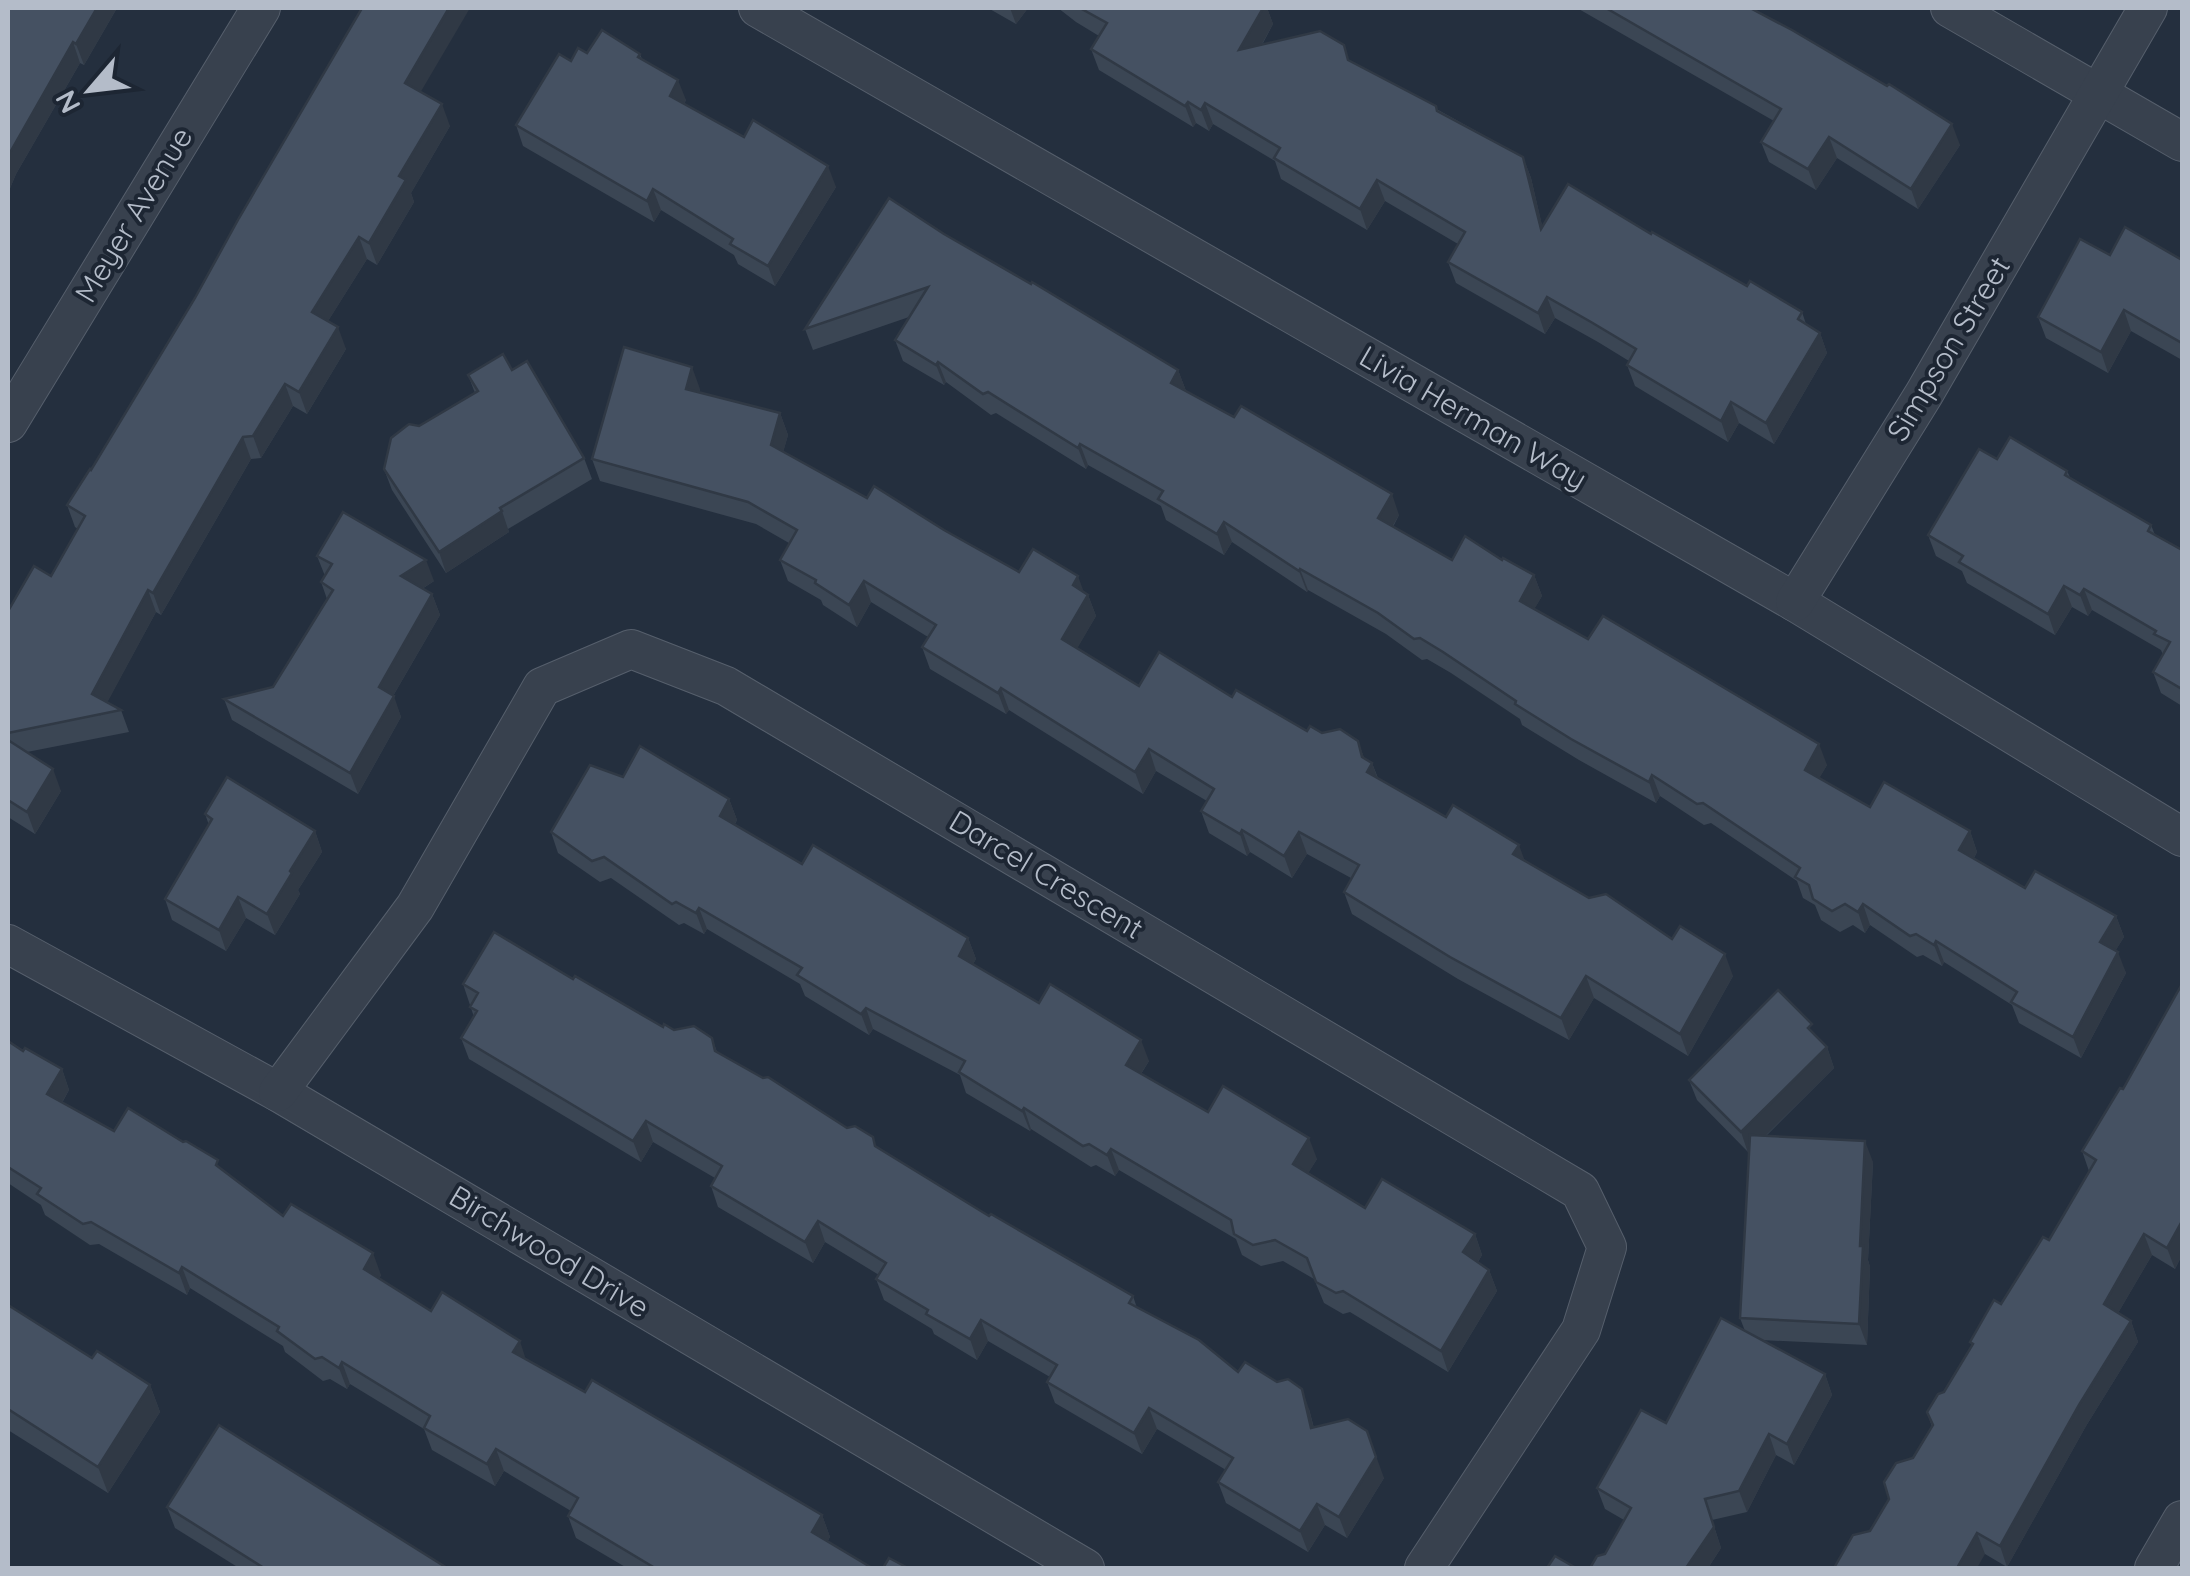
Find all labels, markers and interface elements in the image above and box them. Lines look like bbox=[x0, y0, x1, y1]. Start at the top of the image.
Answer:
north arrow bbox=[40, 40, 140, 140]
text: N bbox=[47, 85, 88, 119]
street label: Meyer Avenue bbox=[66, 120, 200, 309]
street label: Simpson Street bbox=[1878, 249, 2018, 448]
street label: Livia Herman Way bbox=[1353, 337, 1594, 498]
street label: Darcel Crescent bbox=[943, 801, 1150, 947]
street label: Birchwood Drive bbox=[443, 1176, 657, 1326]

